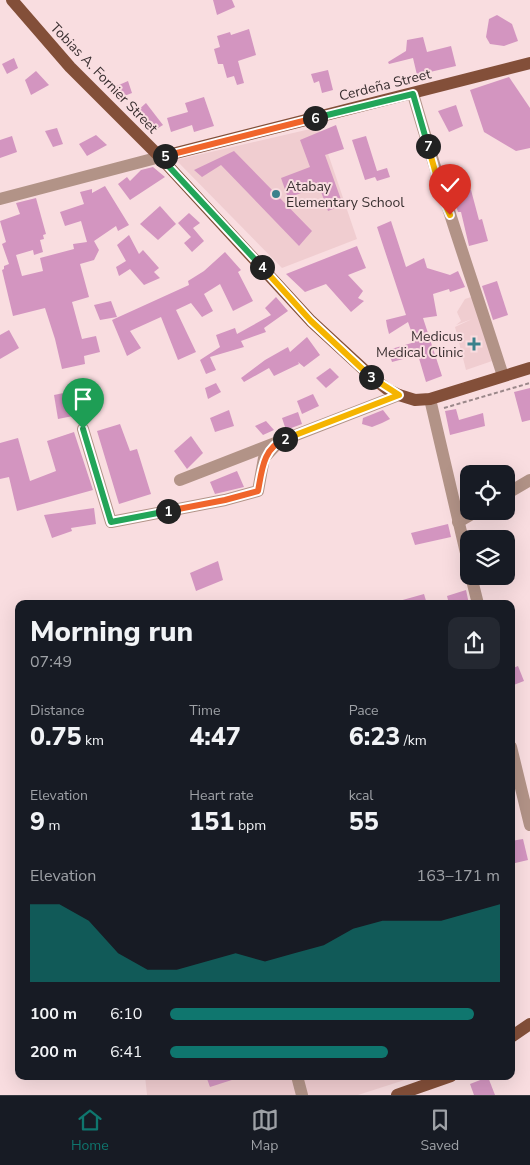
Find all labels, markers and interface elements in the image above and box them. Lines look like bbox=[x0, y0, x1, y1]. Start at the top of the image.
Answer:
street label: Tobias A. Fornier Street bbox=[46, 18, 162, 138]
street label: Cerdeña Street bbox=[337, 64, 433, 106]
pin: 6 bbox=[302, 106, 328, 130]
text: 6 bbox=[311, 109, 320, 128]
pin: 7 bbox=[416, 134, 440, 158]
text: 7 bbox=[424, 137, 433, 156]
pin: 5 bbox=[152, 144, 178, 168]
text: 5 bbox=[161, 147, 170, 166]
pin bbox=[429, 164, 471, 215]
icon: check bbox=[436, 171, 464, 199]
place label: Atabay Elementary School bbox=[286, 177, 405, 212]
marker: Atabay Elementary School bbox=[270, 188, 282, 200]
pin: 4 bbox=[250, 254, 274, 280]
text: 4 bbox=[258, 258, 267, 277]
place label: Medicus Medical Clinic bbox=[376, 327, 464, 362]
marker: Medicus Medical Clinic bbox=[467, 337, 481, 351]
pin: 3 bbox=[358, 364, 384, 390]
text: 3 bbox=[367, 368, 376, 387]
pin bbox=[62, 378, 104, 429]
icon: arrive bbox=[69, 385, 97, 413]
pin: 2 bbox=[272, 426, 298, 452]
text: 2 bbox=[281, 430, 290, 449]
map controls bbox=[460, 465, 515, 585]
button: locate bbox=[460, 465, 515, 520]
pin: 1 bbox=[156, 498, 180, 524]
text: 1 bbox=[164, 502, 173, 521]
button: layers bbox=[460, 530, 515, 585]
text: Morning run bbox=[30, 613, 193, 651]
button: share bbox=[448, 617, 500, 669]
text: 07:49 bbox=[30, 651, 72, 673]
text: Distance bbox=[30, 701, 84, 720]
text: Time bbox=[189, 701, 220, 720]
text: Pace bbox=[349, 701, 378, 720]
text: 0.75 bbox=[30, 720, 82, 754]
text: 4:47 bbox=[189, 720, 241, 754]
text: 6:23 bbox=[349, 720, 400, 754]
text: km bbox=[82, 731, 104, 750]
text: /km bbox=[400, 731, 427, 750]
text: Elevation bbox=[30, 786, 88, 805]
text: Heart rate bbox=[189, 786, 253, 805]
text: kcal bbox=[349, 786, 373, 805]
text: 9 bbox=[30, 805, 45, 839]
text: 151 bbox=[189, 805, 234, 839]
text: 55 bbox=[349, 805, 379, 839]
text: m bbox=[45, 816, 61, 835]
text: bpm bbox=[234, 816, 266, 835]
text: Elevation bbox=[30, 865, 96, 887]
text: 163–171 m bbox=[417, 865, 500, 887]
text: 100 m bbox=[30, 1003, 77, 1025]
text: 6:10 bbox=[110, 1003, 142, 1025]
text: 200 m bbox=[30, 1041, 77, 1063]
text: 6:41 bbox=[110, 1041, 142, 1063]
tab: Home bbox=[71, 1106, 109, 1155]
tab: Map bbox=[251, 1106, 279, 1155]
tab: Saved bbox=[420, 1106, 459, 1155]

